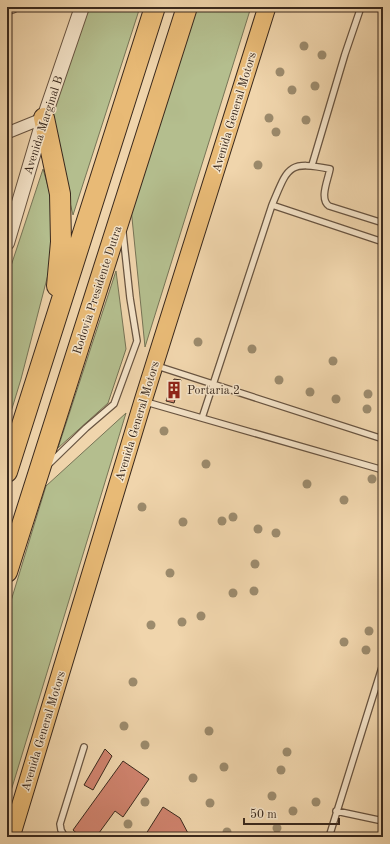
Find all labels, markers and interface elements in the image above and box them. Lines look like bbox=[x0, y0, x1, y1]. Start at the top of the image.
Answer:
street label: Avenida General Motors bbox=[211, 51, 259, 174]
street label: Avenida Marginal B bbox=[22, 75, 66, 176]
street label: Rodovia Presidente Dutra bbox=[71, 225, 124, 356]
street label: Avenida General Motors bbox=[114, 360, 162, 483]
building icon: Portaria 2 bbox=[164, 380, 184, 400]
place label: Portaria 2 bbox=[187, 385, 240, 397]
street label: Avenida General Motors bbox=[20, 670, 68, 793]
scale bar bbox=[244, 800, 339, 826]
text: 50 m bbox=[250, 808, 277, 821]

